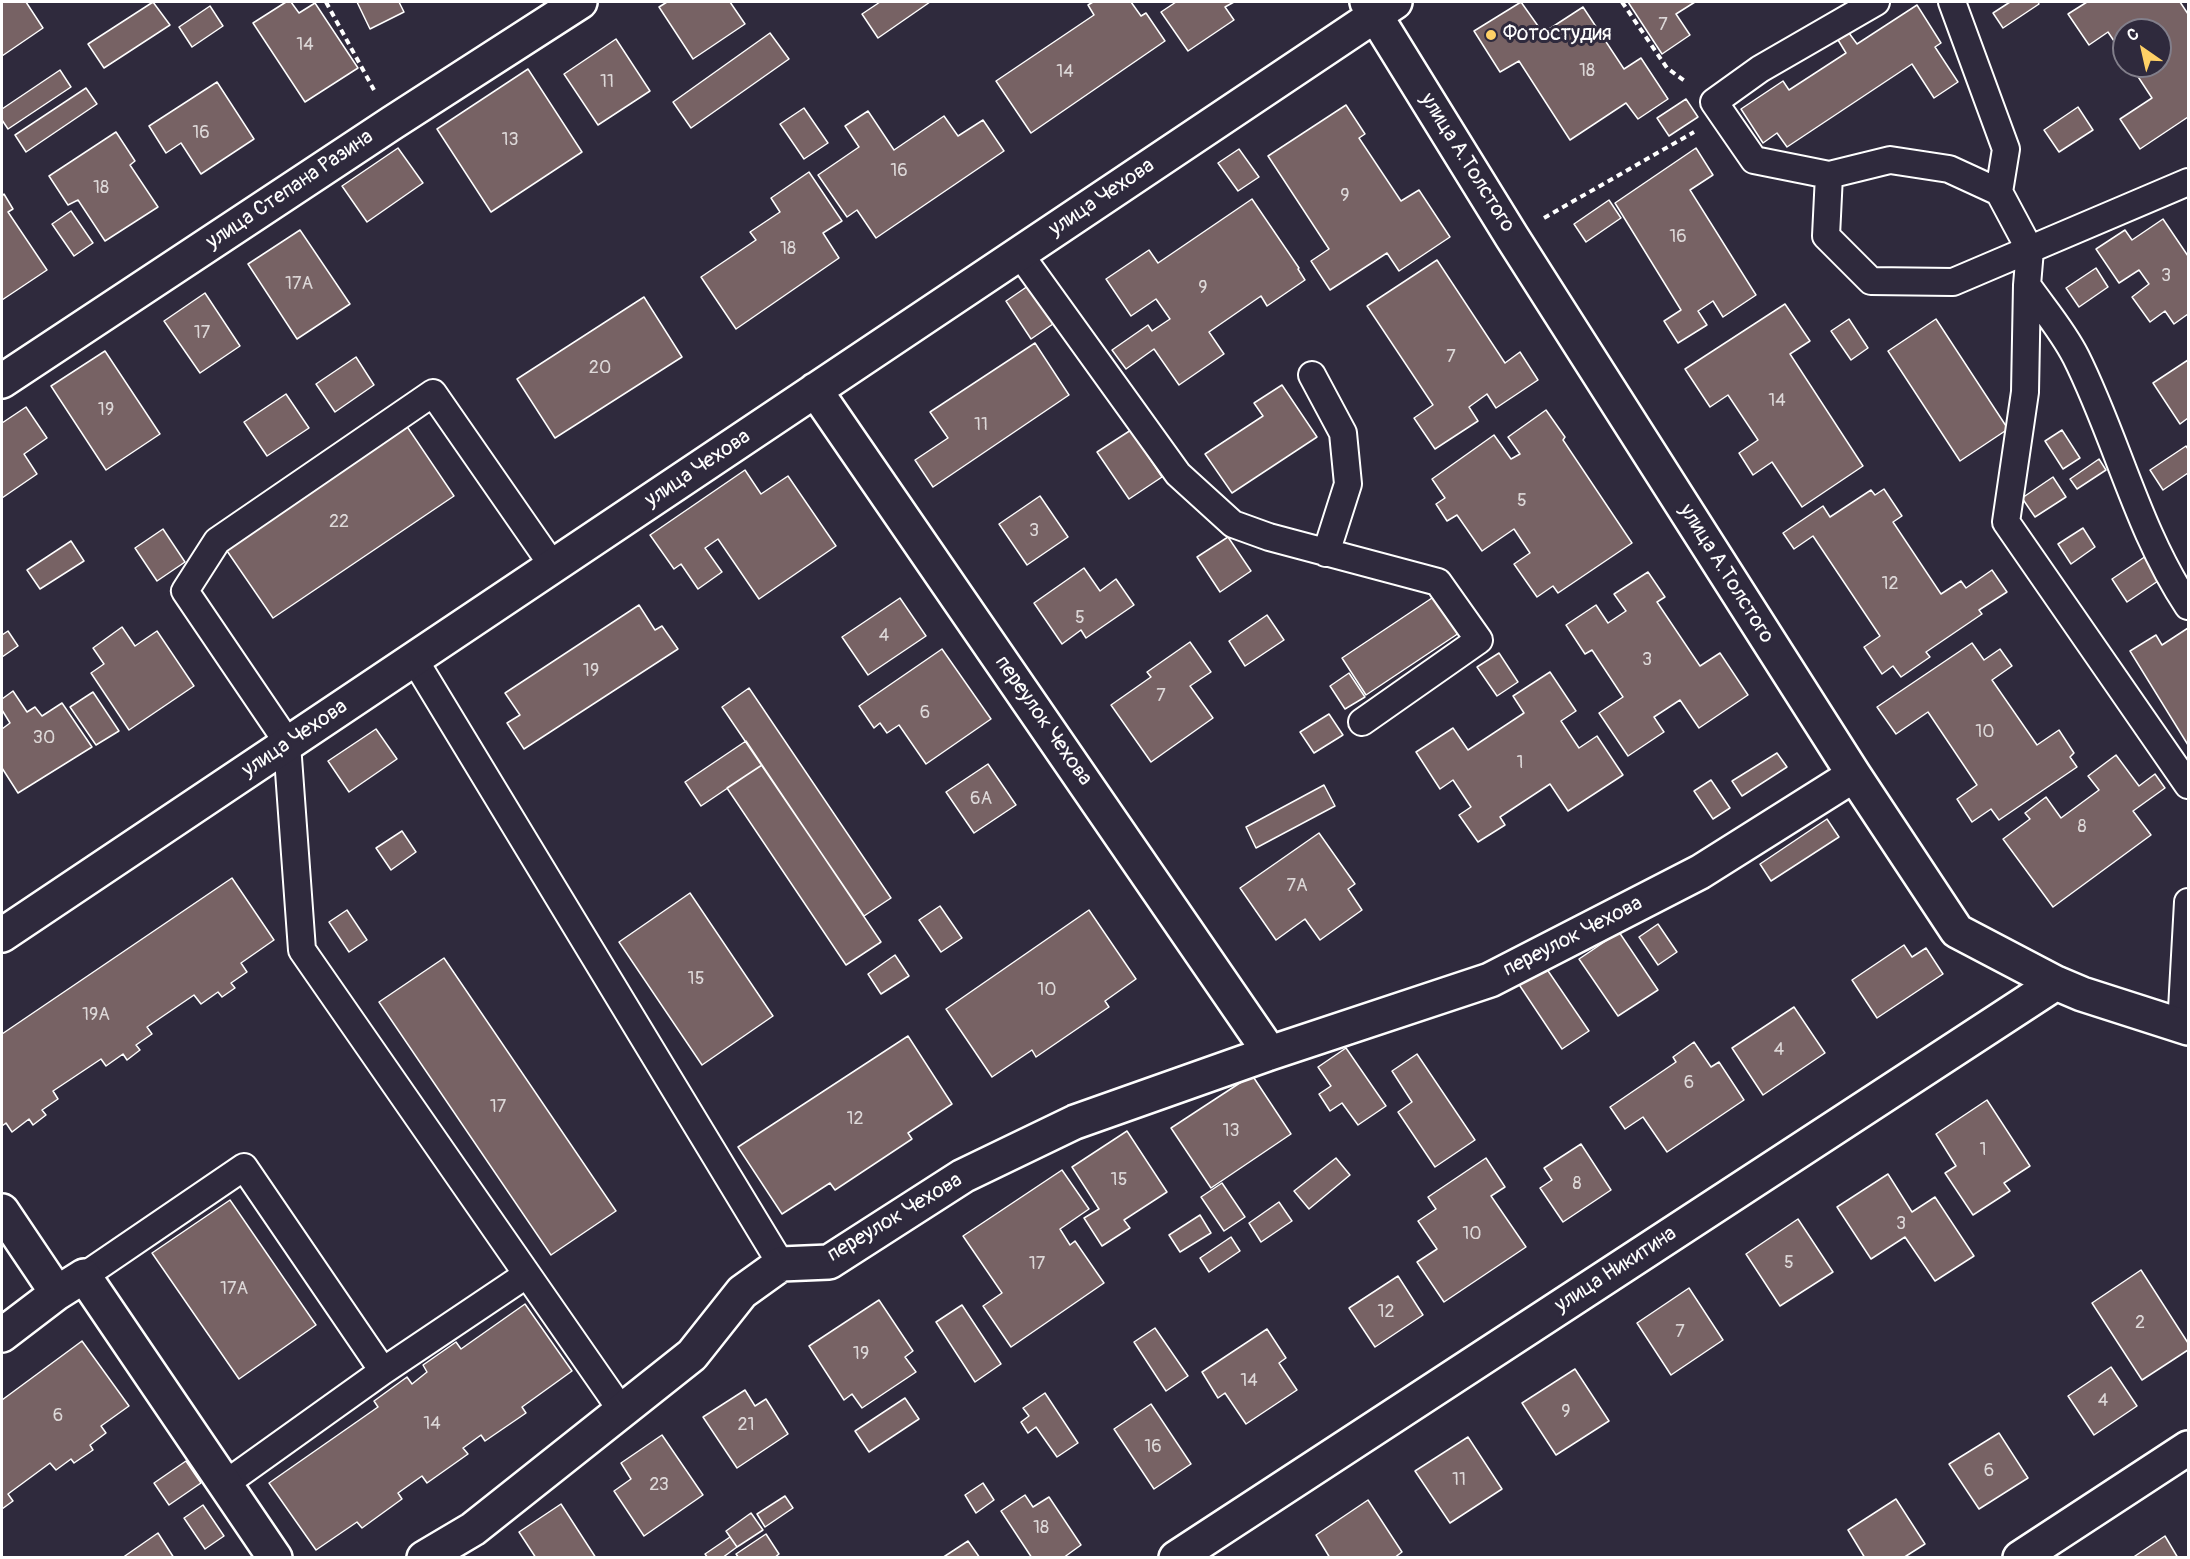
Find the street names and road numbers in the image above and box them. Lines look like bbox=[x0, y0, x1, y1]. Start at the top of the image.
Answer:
street label: улица А.Толстого bbox=[1414, 89, 1520, 237]
street label: улица Степана Разина bbox=[202, 125, 378, 255]
street label: улица Чехова bbox=[1045, 154, 1159, 242]
street label: улица Чехова bbox=[641, 425, 755, 513]
street label: улица А.Толстого bbox=[1673, 500, 1779, 648]
street label: переулок Чехова bbox=[989, 651, 1097, 791]
street label: улица Чехова bbox=[238, 695, 352, 783]
street label: переулок Чехова bbox=[1499, 891, 1647, 983]
street label: переулок Чехова bbox=[823, 1168, 967, 1268]
street label: улица Никитина bbox=[1551, 1221, 1681, 1319]

